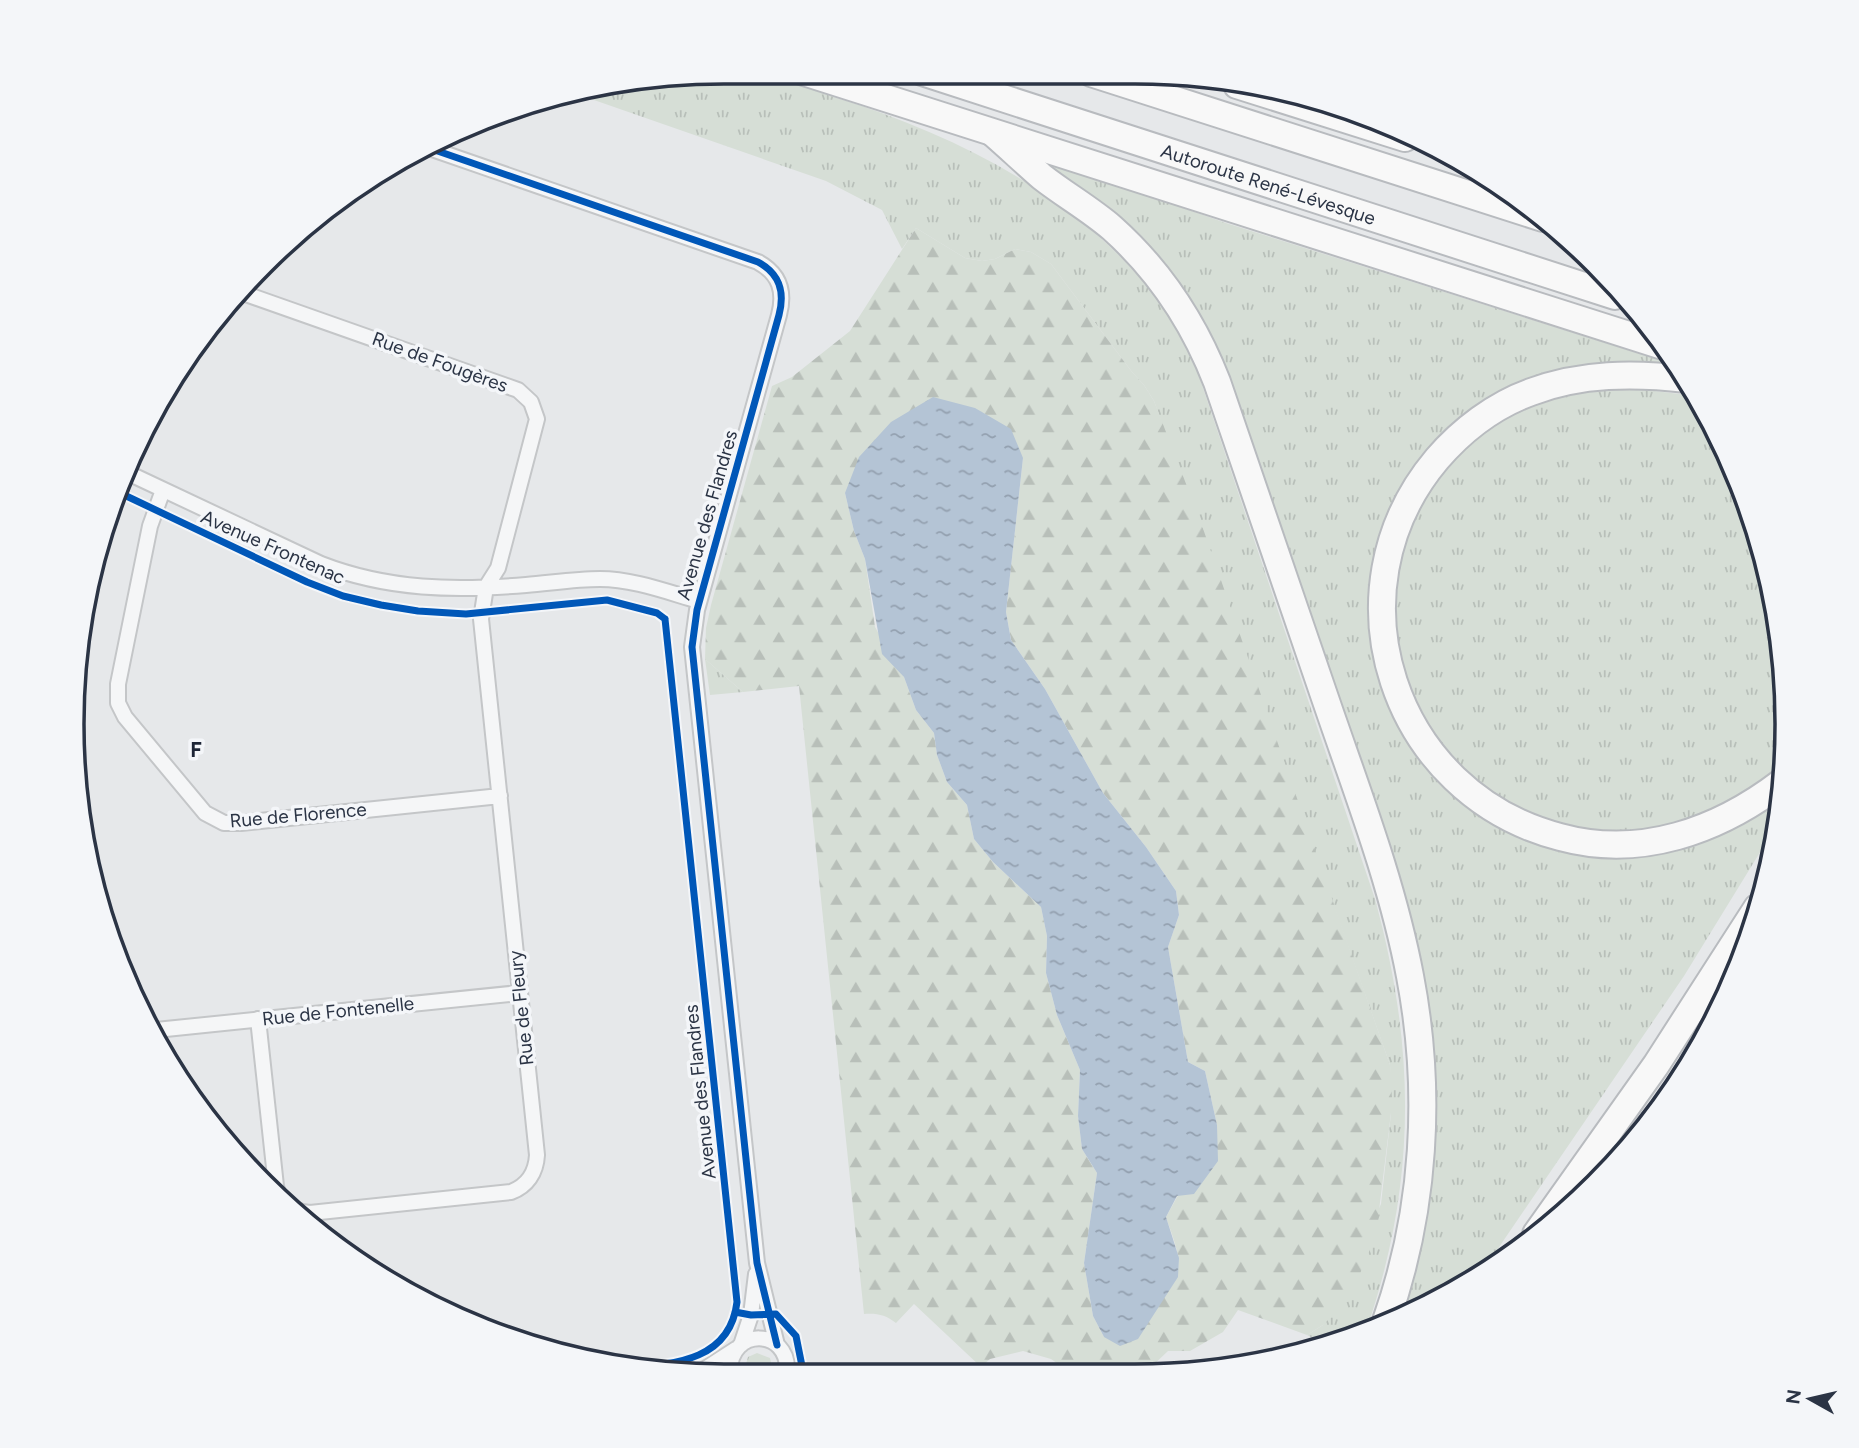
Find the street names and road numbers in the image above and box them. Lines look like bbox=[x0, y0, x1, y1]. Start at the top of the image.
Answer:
street label: Autoroute René-Lévesque bbox=[1158, 139, 1379, 229]
street label: Rue de Fougères bbox=[369, 327, 511, 397]
street label: Avenue des Flandres bbox=[672, 427, 742, 603]
street label: Avenue Frontenac bbox=[197, 505, 349, 589]
street label: Rue de Florence bbox=[229, 798, 367, 832]
street label: Rue de Fleury bbox=[504, 949, 538, 1067]
street label: Rue de Fontenelle bbox=[261, 992, 415, 1030]
street label: Avenue des Flandres bbox=[679, 1003, 721, 1181]

